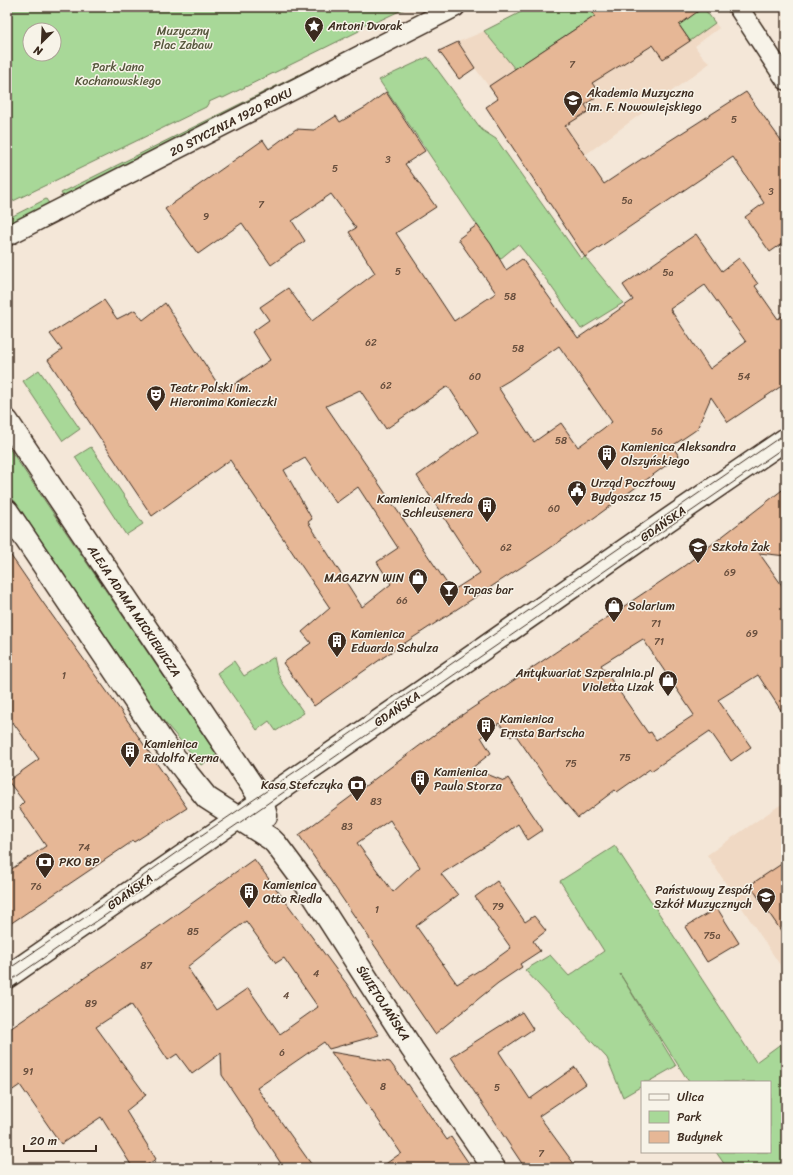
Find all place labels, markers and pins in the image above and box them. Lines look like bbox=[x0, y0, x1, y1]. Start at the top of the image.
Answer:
place icon: Antoni Dvorak bbox=[303, 15, 325, 43]
place label: Antoni Dvorak bbox=[327, 15, 403, 37]
place label: Akademia Muzyczna im. F. Nowowiejskiego bbox=[586, 82, 702, 118]
school or university icon: Akademia Muzyczna im. F. Nowowiejskiego bbox=[562, 89, 584, 117]
place label: Teatr Polski im. Hieronima Konieczki bbox=[170, 377, 278, 413]
theatre icon: Teatr Polski im. Hieronima Konieczki bbox=[145, 384, 167, 412]
place label: Kamienica Aleksandra Olszyńskiego bbox=[621, 436, 737, 472]
building icon: Kamienica Aleksandra Olszyńskiego bbox=[596, 443, 618, 471]
place label: Urząd Pocztowy Bydgoszcz 15 bbox=[591, 472, 676, 508]
public building icon: Urząd Pocztowy Bydgoszcz 15 bbox=[566, 479, 588, 507]
place label: Kamienica Alfreda Schleusenera bbox=[377, 488, 474, 524]
building icon: Kamienica Alfreda Schleusenera bbox=[476, 495, 498, 523]
school or university icon: Szkoła Żak bbox=[687, 536, 709, 564]
place label: Szkoła Żak bbox=[712, 536, 770, 558]
place label: MAGAZYN WIN bbox=[324, 567, 405, 589]
shop icon: MAGAZYN WIN bbox=[407, 567, 429, 595]
bar icon: Tapas bar bbox=[438, 579, 460, 607]
place label: Tapas bar bbox=[463, 579, 514, 601]
shop icon: Solarium bbox=[603, 595, 625, 623]
place label: Solarium bbox=[628, 595, 675, 617]
place label: Kamienica Eduarda Schulza bbox=[351, 623, 439, 659]
building icon: Kamienica Eduarda Schulza bbox=[326, 630, 348, 658]
place label: Antykwariat Szperalnia.pl Violetta Lizak bbox=[515, 662, 655, 698]
shop icon: Antykwariat Szperalnia.pl Violetta Lizak bbox=[657, 669, 679, 697]
place label: Kamienica Ernsta Bartscha bbox=[500, 708, 585, 744]
building icon: Kamienica Ernsta Bartscha bbox=[475, 715, 497, 743]
place label: Kamienica Rudolfa Kerna bbox=[144, 733, 220, 769]
building icon: Kamienica Rudolfa Kerna bbox=[119, 740, 141, 768]
place label: Kamienica Paula Storza bbox=[434, 761, 503, 797]
building icon: Kamienica Paula Storza bbox=[409, 768, 431, 796]
place label: Kasa Stefczyka bbox=[261, 774, 343, 796]
bank icon: Kasa Stefczyka bbox=[346, 774, 368, 802]
bank icon: PKO BP bbox=[34, 851, 56, 879]
place label: PKO BP bbox=[59, 851, 100, 873]
place label: Kamienica Otto Riedla bbox=[263, 874, 322, 910]
place label: Państwowy Zespół Szkół Muzycznych bbox=[654, 879, 753, 915]
building icon: Kamienica Otto Riedla bbox=[238, 881, 260, 909]
school or university icon: Państwowy Zespół Szkół Muzycznych bbox=[755, 886, 777, 914]

